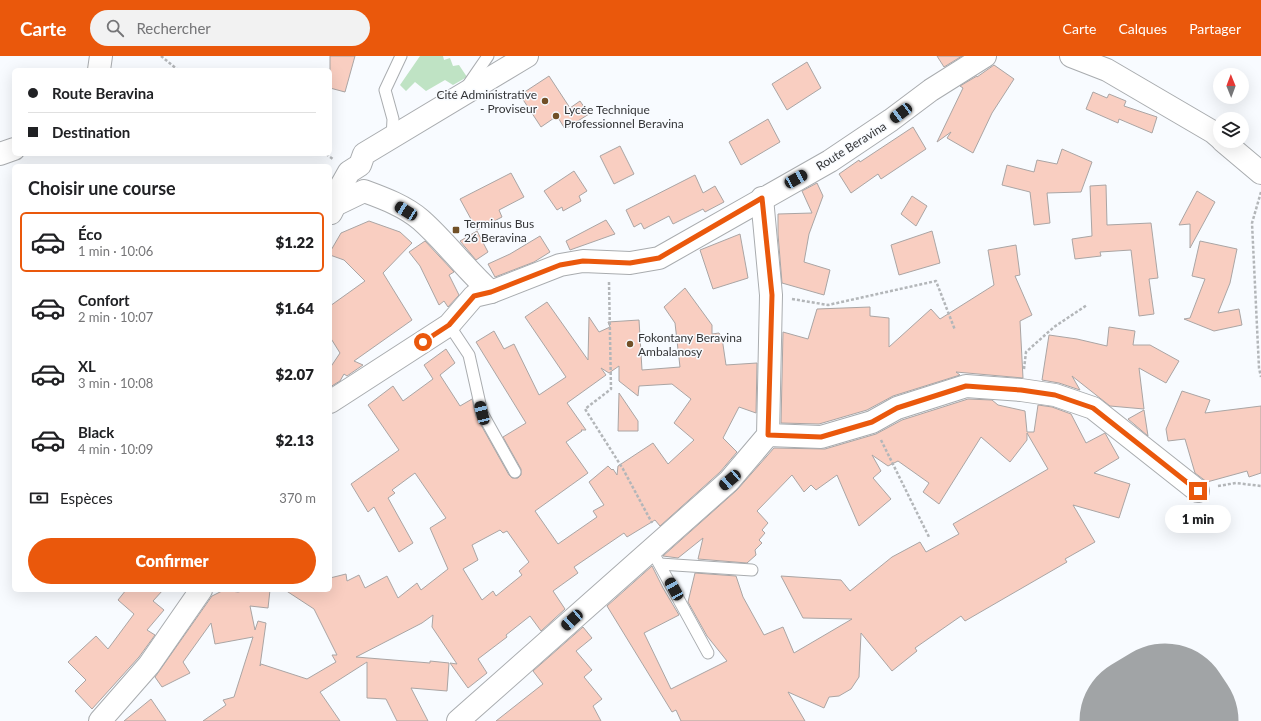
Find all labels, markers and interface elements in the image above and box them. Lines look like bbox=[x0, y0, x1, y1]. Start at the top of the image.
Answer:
search box bbox=[90, 10, 370, 46]
text: Carte bbox=[20, 17, 66, 40]
icon: search bbox=[104, 17, 126, 39]
text: Rechercher bbox=[136, 19, 211, 37]
text: Carte bbox=[1063, 20, 1096, 37]
text: Calques bbox=[1118, 20, 1167, 37]
text: Partager bbox=[1189, 20, 1241, 37]
north arrow bbox=[1213, 68, 1249, 104]
map controls bbox=[1213, 68, 1249, 148]
text: Route Beravina bbox=[52, 84, 154, 102]
place label: Cité Administrative - Proviseur bbox=[436, 87, 538, 116]
marker: Cité Administrative - Proviseur bbox=[540, 96, 550, 106]
car bbox=[888, 101, 914, 125]
place label: Lycée Technique Professionnel Beravina bbox=[564, 102, 684, 131]
marker: Lycée Technique Professionnel Beravina bbox=[551, 111, 561, 121]
button: layers bbox=[1213, 112, 1249, 148]
street label: Route Beravina bbox=[813, 118, 889, 174]
text: Destination bbox=[52, 123, 130, 141]
car bbox=[783, 168, 809, 190]
text: Choisir une course bbox=[28, 177, 176, 199]
car bbox=[393, 200, 419, 222]
place label: Terminus Bus 26 Beravina bbox=[464, 216, 534, 245]
icon: car bbox=[30, 224, 66, 260]
text: Éco bbox=[78, 225, 102, 243]
marker: Terminus Bus 26 Beravina bbox=[451, 225, 461, 235]
text: $1.22 bbox=[276, 233, 314, 251]
text: 1 min · 10:06 bbox=[78, 243, 153, 259]
icon: car bbox=[30, 290, 66, 326]
text: Confort bbox=[78, 291, 130, 309]
text: $1.64 bbox=[276, 299, 314, 317]
text: 2 min · 10:07 bbox=[78, 309, 153, 325]
place label: Fokontany Beravina Ambalanosy bbox=[638, 330, 742, 359]
route start bbox=[414, 333, 432, 351]
marker: Fokontany Beravina Ambalanosy bbox=[625, 339, 635, 349]
icon: car bbox=[30, 356, 66, 392]
text: XL bbox=[78, 357, 96, 375]
text: $2.07 bbox=[276, 365, 314, 383]
text: 3 min · 10:08 bbox=[78, 375, 153, 391]
car bbox=[473, 400, 491, 426]
icon: car bbox=[30, 422, 66, 458]
text: Black bbox=[78, 423, 114, 441]
text: $2.13 bbox=[276, 431, 314, 449]
text: 4 min · 10:09 bbox=[78, 441, 153, 457]
car bbox=[717, 468, 743, 492]
route end bbox=[1189, 482, 1207, 500]
icon: cash bbox=[28, 487, 50, 509]
text: Espèces bbox=[60, 489, 113, 507]
text: 370 m bbox=[279, 490, 316, 506]
callout: 1 min bbox=[1165, 505, 1231, 533]
text: 1 min bbox=[1182, 511, 1214, 527]
button: Confirmer bbox=[28, 538, 316, 584]
car bbox=[663, 576, 685, 602]
car bbox=[559, 608, 585, 632]

